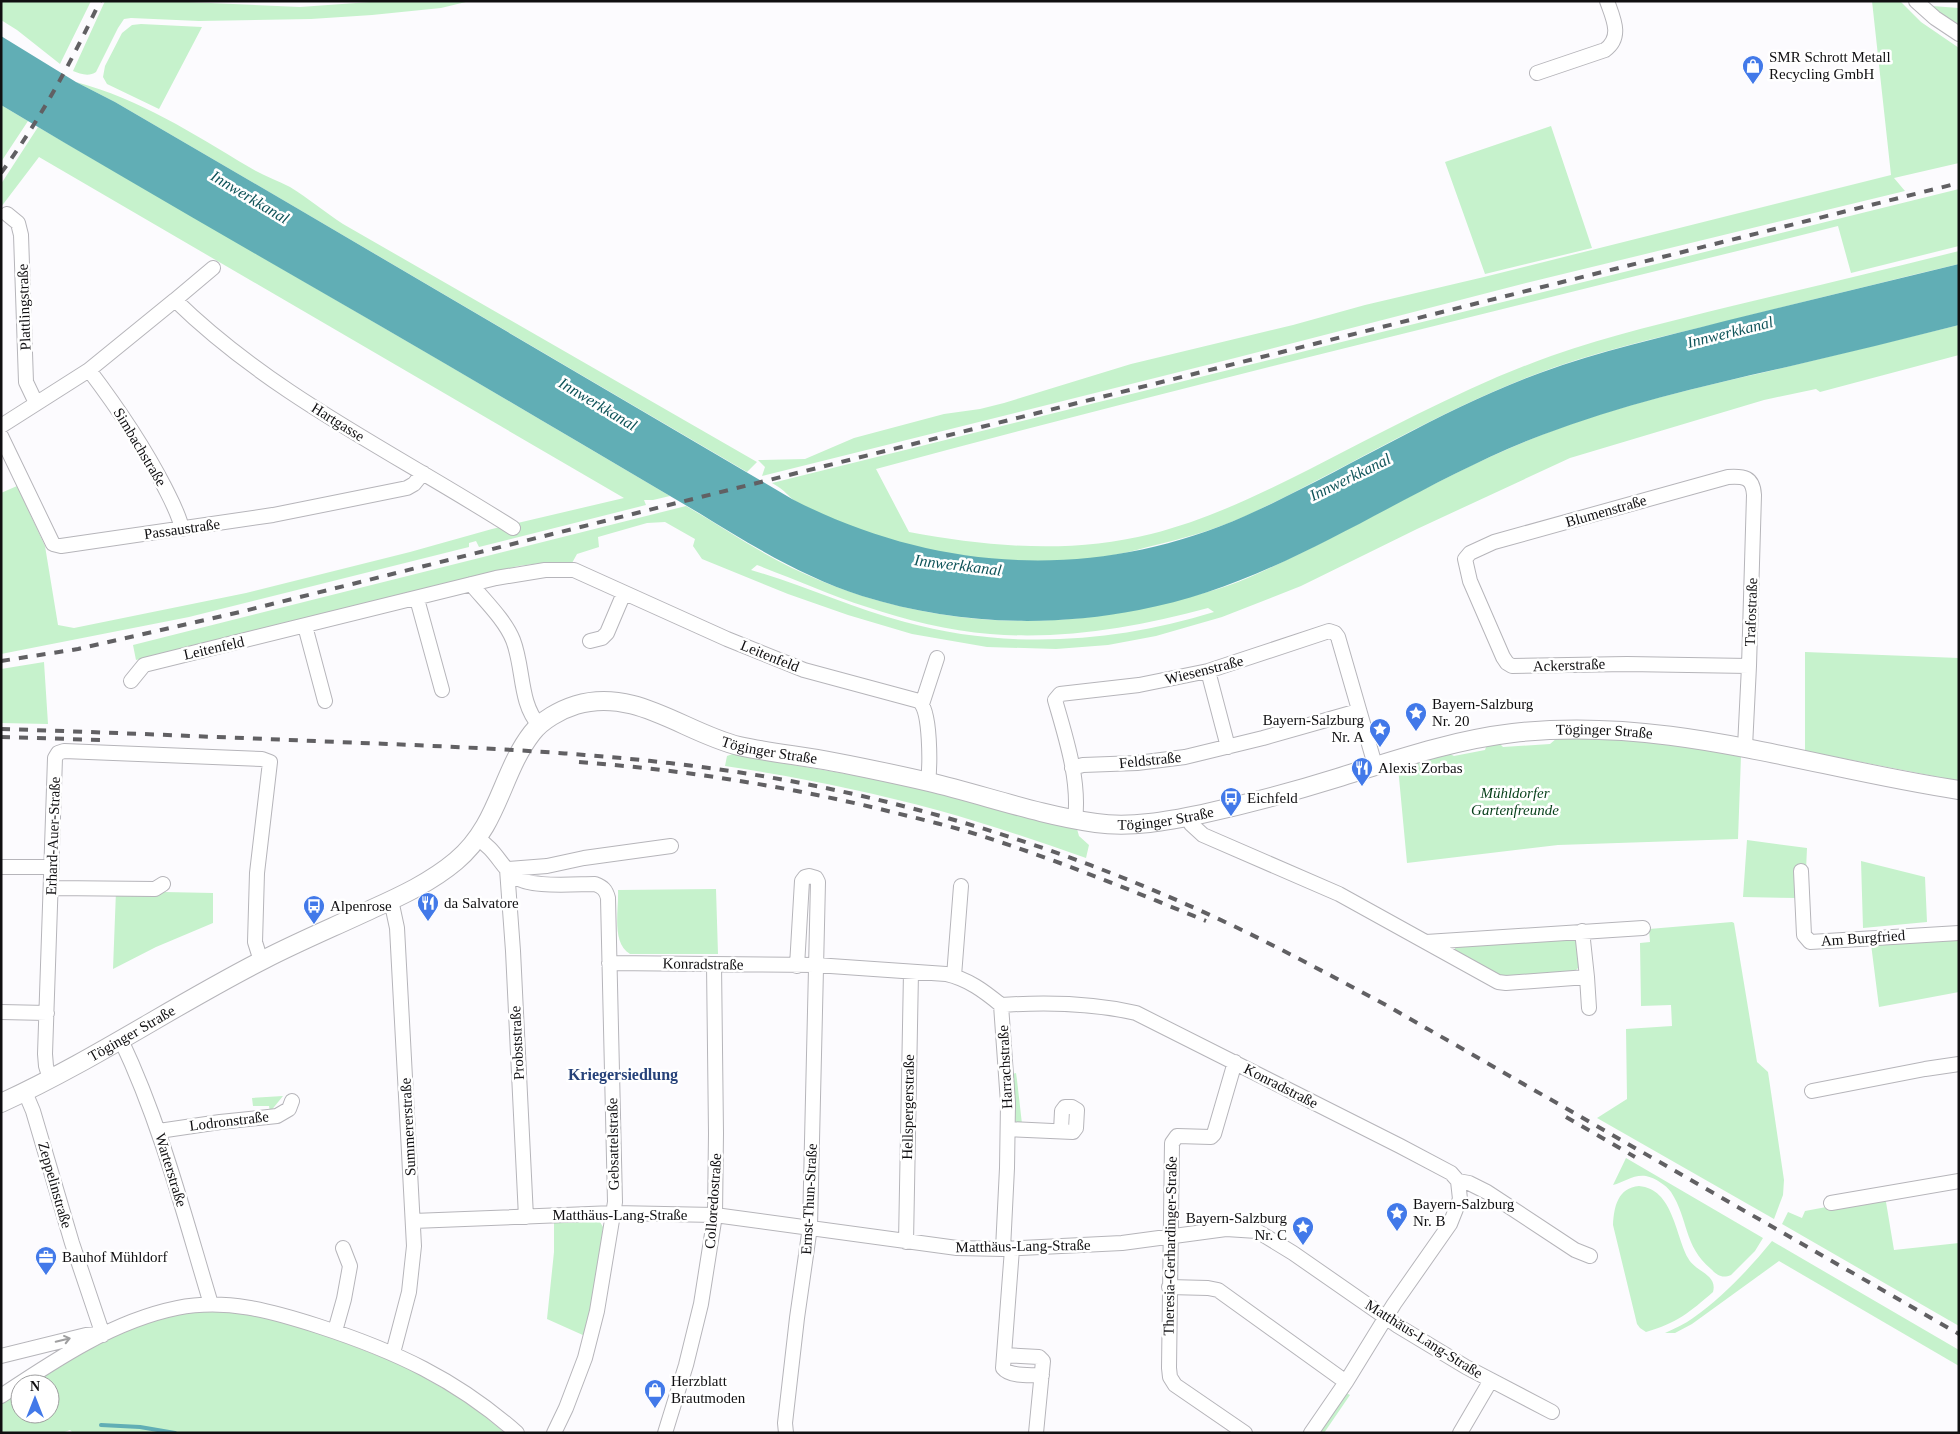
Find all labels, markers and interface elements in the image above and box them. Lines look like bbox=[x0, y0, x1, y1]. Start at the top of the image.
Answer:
place label: SMR Schrott Metall Recycling GmbH bbox=[1769, 49, 1891, 82]
shop icon: SMR Schrott Metall Recycling GmbH bbox=[1741, 54, 1765, 85]
water label: Innwerkkanal bbox=[207, 167, 293, 227]
street label: Plattlingstraße bbox=[14, 263, 34, 351]
water label: Innwerkkanal bbox=[1684, 313, 1775, 351]
water label: Innwerkkanal bbox=[555, 374, 641, 434]
street label: Hartgasse bbox=[309, 400, 368, 445]
street label: Simbachstraße bbox=[110, 405, 170, 489]
water label: Innwerkkanal bbox=[1306, 450, 1394, 504]
street label: Blumenstraße bbox=[1564, 492, 1649, 530]
street label: Passaustraße bbox=[143, 516, 221, 542]
water label: Innwerkkanal bbox=[912, 551, 1003, 579]
street label: Trafostraße bbox=[1742, 577, 1760, 647]
street label: Leitenfeld bbox=[182, 633, 246, 663]
street label: Leitenfeld bbox=[738, 637, 802, 675]
street label: Wiesenstraße bbox=[1163, 652, 1245, 687]
street label: Ackerstraße bbox=[1533, 656, 1606, 674]
place label: Bayern-Salzburg Nr. 20 bbox=[1432, 696, 1534, 729]
place icon: Bayern-Salzburg Nr. 20 bbox=[1404, 701, 1428, 732]
place label: Bayern-Salzburg Nr. A bbox=[1263, 712, 1364, 745]
place icon: Bayern-Salzburg Nr. A bbox=[1368, 717, 1392, 748]
street label: Töginger Straße bbox=[1556, 721, 1654, 742]
street label: Töginger Straße bbox=[719, 733, 819, 767]
street label: Feldstraße bbox=[1118, 749, 1182, 771]
restaurant icon: Alexis Zorbas bbox=[1350, 756, 1374, 787]
place label: Alexis Zorbas bbox=[1378, 760, 1463, 776]
street label: Erhard-Auer-Straße bbox=[43, 776, 63, 896]
park label: Mühldorfer Gartenfreunde bbox=[1471, 785, 1559, 818]
bus stop icon: Eichfeld bbox=[1219, 786, 1243, 817]
place label: Eichfeld bbox=[1247, 790, 1298, 806]
street label: Töginger Straße bbox=[1117, 804, 1216, 833]
restaurant icon: da Salvatore bbox=[416, 891, 440, 922]
bus stop icon: Alpenrose bbox=[302, 894, 326, 925]
place label: da Salvatore bbox=[444, 895, 519, 911]
place label: Alpenrose bbox=[330, 898, 392, 914]
street label: Am Burgfried bbox=[1820, 927, 1906, 949]
street label: Konradstraße bbox=[662, 955, 744, 973]
street label: Töginger Straße bbox=[86, 1002, 178, 1065]
street label: Probststraße bbox=[507, 1005, 527, 1080]
street label: Harrachstraße bbox=[995, 1024, 1015, 1109]
street label: Hellspergerstraße bbox=[899, 1054, 917, 1160]
street label: Konradstraße bbox=[1241, 1061, 1321, 1112]
district label: Kriegersiedlung bbox=[568, 1066, 678, 1084]
street label: Summererstraße bbox=[397, 1077, 419, 1177]
street label: Gebsattelstraße bbox=[604, 1097, 622, 1190]
street label: Lodronstraße bbox=[188, 1108, 270, 1134]
street label: Warterstraße bbox=[152, 1131, 190, 1209]
street label: Zeppelinstraße bbox=[35, 1140, 75, 1230]
street label: Ernst-Thun-Straße bbox=[798, 1143, 820, 1255]
street label: Colloredostraße bbox=[702, 1152, 724, 1249]
street label: Theresia-Gerhardinger-Straße bbox=[1160, 1156, 1180, 1336]
place label: Bayern-Salzburg Nr. B bbox=[1413, 1196, 1515, 1229]
place icon: Bayern-Salzburg Nr. B bbox=[1385, 1201, 1409, 1232]
street label: Matthäus-Lang-Straße bbox=[553, 1207, 688, 1223]
place label: Bayern-Salzburg Nr. C bbox=[1186, 1210, 1287, 1243]
place icon: Bayern-Salzburg Nr. C bbox=[1291, 1215, 1315, 1246]
street label: Matthäus-Lang-Straße bbox=[955, 1237, 1091, 1255]
office icon: Bauhof Mühldorf bbox=[34, 1245, 58, 1276]
place label: Bauhof Mühldorf bbox=[62, 1249, 167, 1265]
street label: Matthäus-Lang-Straße bbox=[1363, 1296, 1486, 1382]
one-way arrow bbox=[55, 1335, 71, 1344]
place label: Herzblatt Brautmoden bbox=[671, 1373, 746, 1406]
north arrow bbox=[10, 1374, 60, 1424]
shop icon: Herzblatt Brautmoden bbox=[643, 1378, 667, 1409]
text: N bbox=[30, 1379, 40, 1394]

